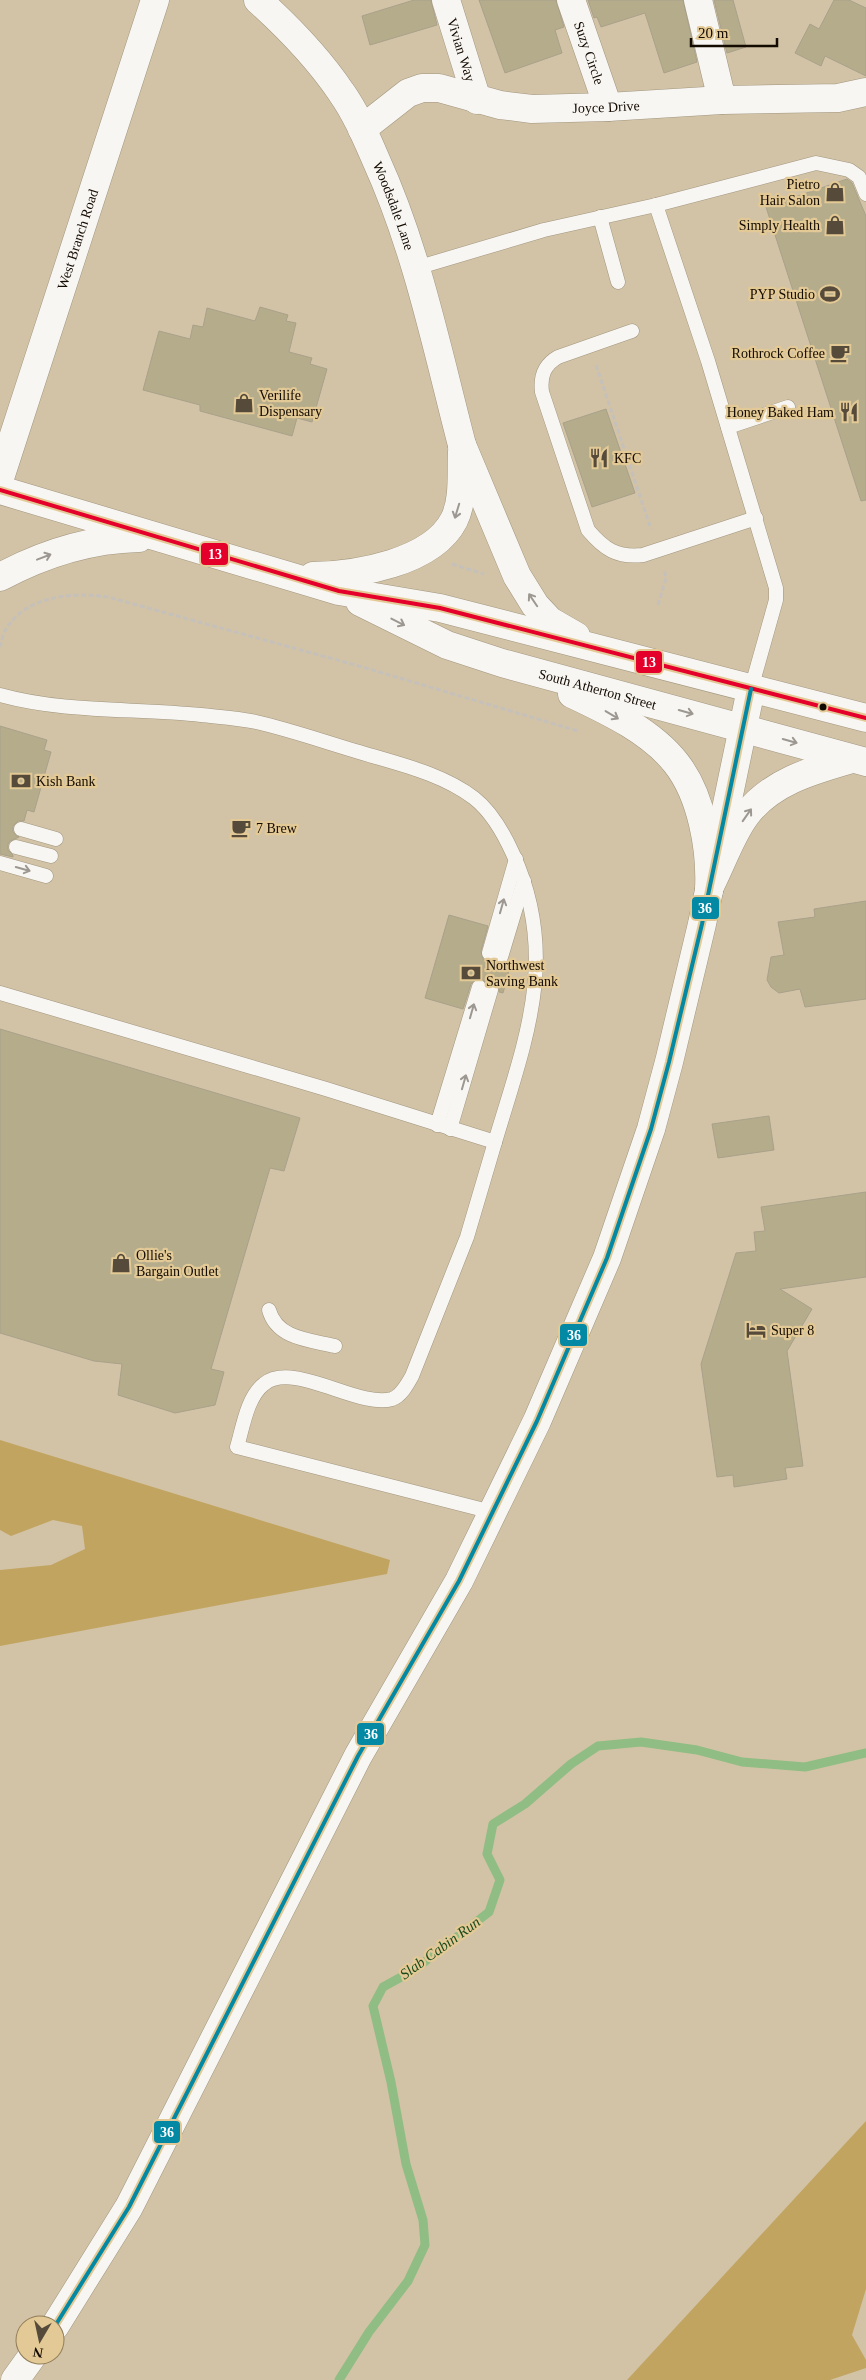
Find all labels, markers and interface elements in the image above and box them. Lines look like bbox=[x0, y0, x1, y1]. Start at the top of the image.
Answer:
scale bar bbox=[691, 15, 777, 47]
street label: Vivian Way bbox=[444, 16, 478, 83]
street label: Suzy Circle bbox=[571, 19, 607, 86]
text: 20 m bbox=[698, 25, 729, 41]
street label: Joyce Drive bbox=[572, 98, 640, 115]
street label: Woodsdale Lane bbox=[370, 159, 417, 252]
place label: Pietro Hair Salon bbox=[760, 177, 820, 208]
shop icon: Pietro Hair Salon bbox=[824, 181, 846, 203]
street label: West Branch Road bbox=[54, 187, 101, 291]
shop icon: Simply Health bbox=[824, 214, 846, 236]
place label: Simply Health bbox=[739, 218, 820, 233]
sports icon: PYP Studio bbox=[819, 283, 841, 305]
place label: PYP Studio bbox=[750, 287, 815, 302]
cafe icon: Rothrock Coffee bbox=[829, 342, 851, 364]
place label: Rothrock Coffee bbox=[732, 346, 825, 361]
place label: Verilife Dispensary bbox=[259, 388, 322, 419]
shop icon: Verilife Dispensary bbox=[233, 392, 255, 414]
restaurant icon: Honey Baked Ham bbox=[838, 401, 860, 423]
place label: Honey Baked Ham bbox=[727, 405, 834, 420]
restaurant icon: KFC bbox=[588, 447, 610, 469]
place label: KFC bbox=[614, 451, 641, 466]
one-way arrow bbox=[452, 502, 462, 518]
line badge: 13 bbox=[200, 542, 229, 566]
text: 13 bbox=[208, 547, 222, 562]
one-way arrow bbox=[36, 552, 52, 561]
one-way arrow bbox=[528, 593, 538, 607]
one-way arrow bbox=[390, 617, 405, 627]
line badge: 13 bbox=[635, 650, 663, 674]
text: 13 bbox=[642, 655, 656, 670]
street label: South Atherton Street bbox=[537, 666, 658, 712]
unlabelled marker bbox=[818, 702, 828, 712]
one-way arrow bbox=[677, 708, 693, 718]
one-way arrow bbox=[604, 710, 618, 720]
one-way arrow bbox=[782, 737, 798, 746]
bank icon: Kish Bank bbox=[10, 770, 32, 792]
place label: Kish Bank bbox=[36, 774, 96, 789]
one-way arrow bbox=[742, 809, 752, 823]
cafe icon: 7 Brew bbox=[230, 817, 252, 839]
place label: 7 Brew bbox=[256, 821, 298, 836]
one-way arrow bbox=[14, 865, 30, 875]
line badge: 36 bbox=[691, 896, 720, 920]
one-way arrow bbox=[498, 899, 508, 915]
text: 36 bbox=[698, 901, 712, 916]
place label: Northwest Saving Bank bbox=[486, 958, 558, 989]
bank icon: Northwest Saving Bank bbox=[460, 962, 482, 984]
one-way arrow bbox=[467, 1004, 477, 1020]
one-way arrow bbox=[460, 1074, 470, 1090]
place label: Ollie's Bargain Outlet bbox=[136, 1248, 219, 1279]
shop icon: Ollie's Bargain Outlet bbox=[110, 1252, 132, 1274]
hotel icon: Super 8 bbox=[745, 1319, 767, 1341]
line badge: 36 bbox=[559, 1323, 588, 1347]
place label: Super 8 bbox=[771, 1323, 814, 1338]
text: 36 bbox=[567, 1328, 581, 1343]
line badge: 36 bbox=[356, 1722, 385, 1746]
text: 36 bbox=[364, 1727, 378, 1742]
water label: Slab Cabin Run bbox=[397, 1914, 483, 1982]
line badge: 36 bbox=[153, 2120, 181, 2144]
text: 36 bbox=[160, 2125, 174, 2140]
north arrow bbox=[15, 2315, 65, 2365]
text: N bbox=[32, 2344, 44, 2361]

